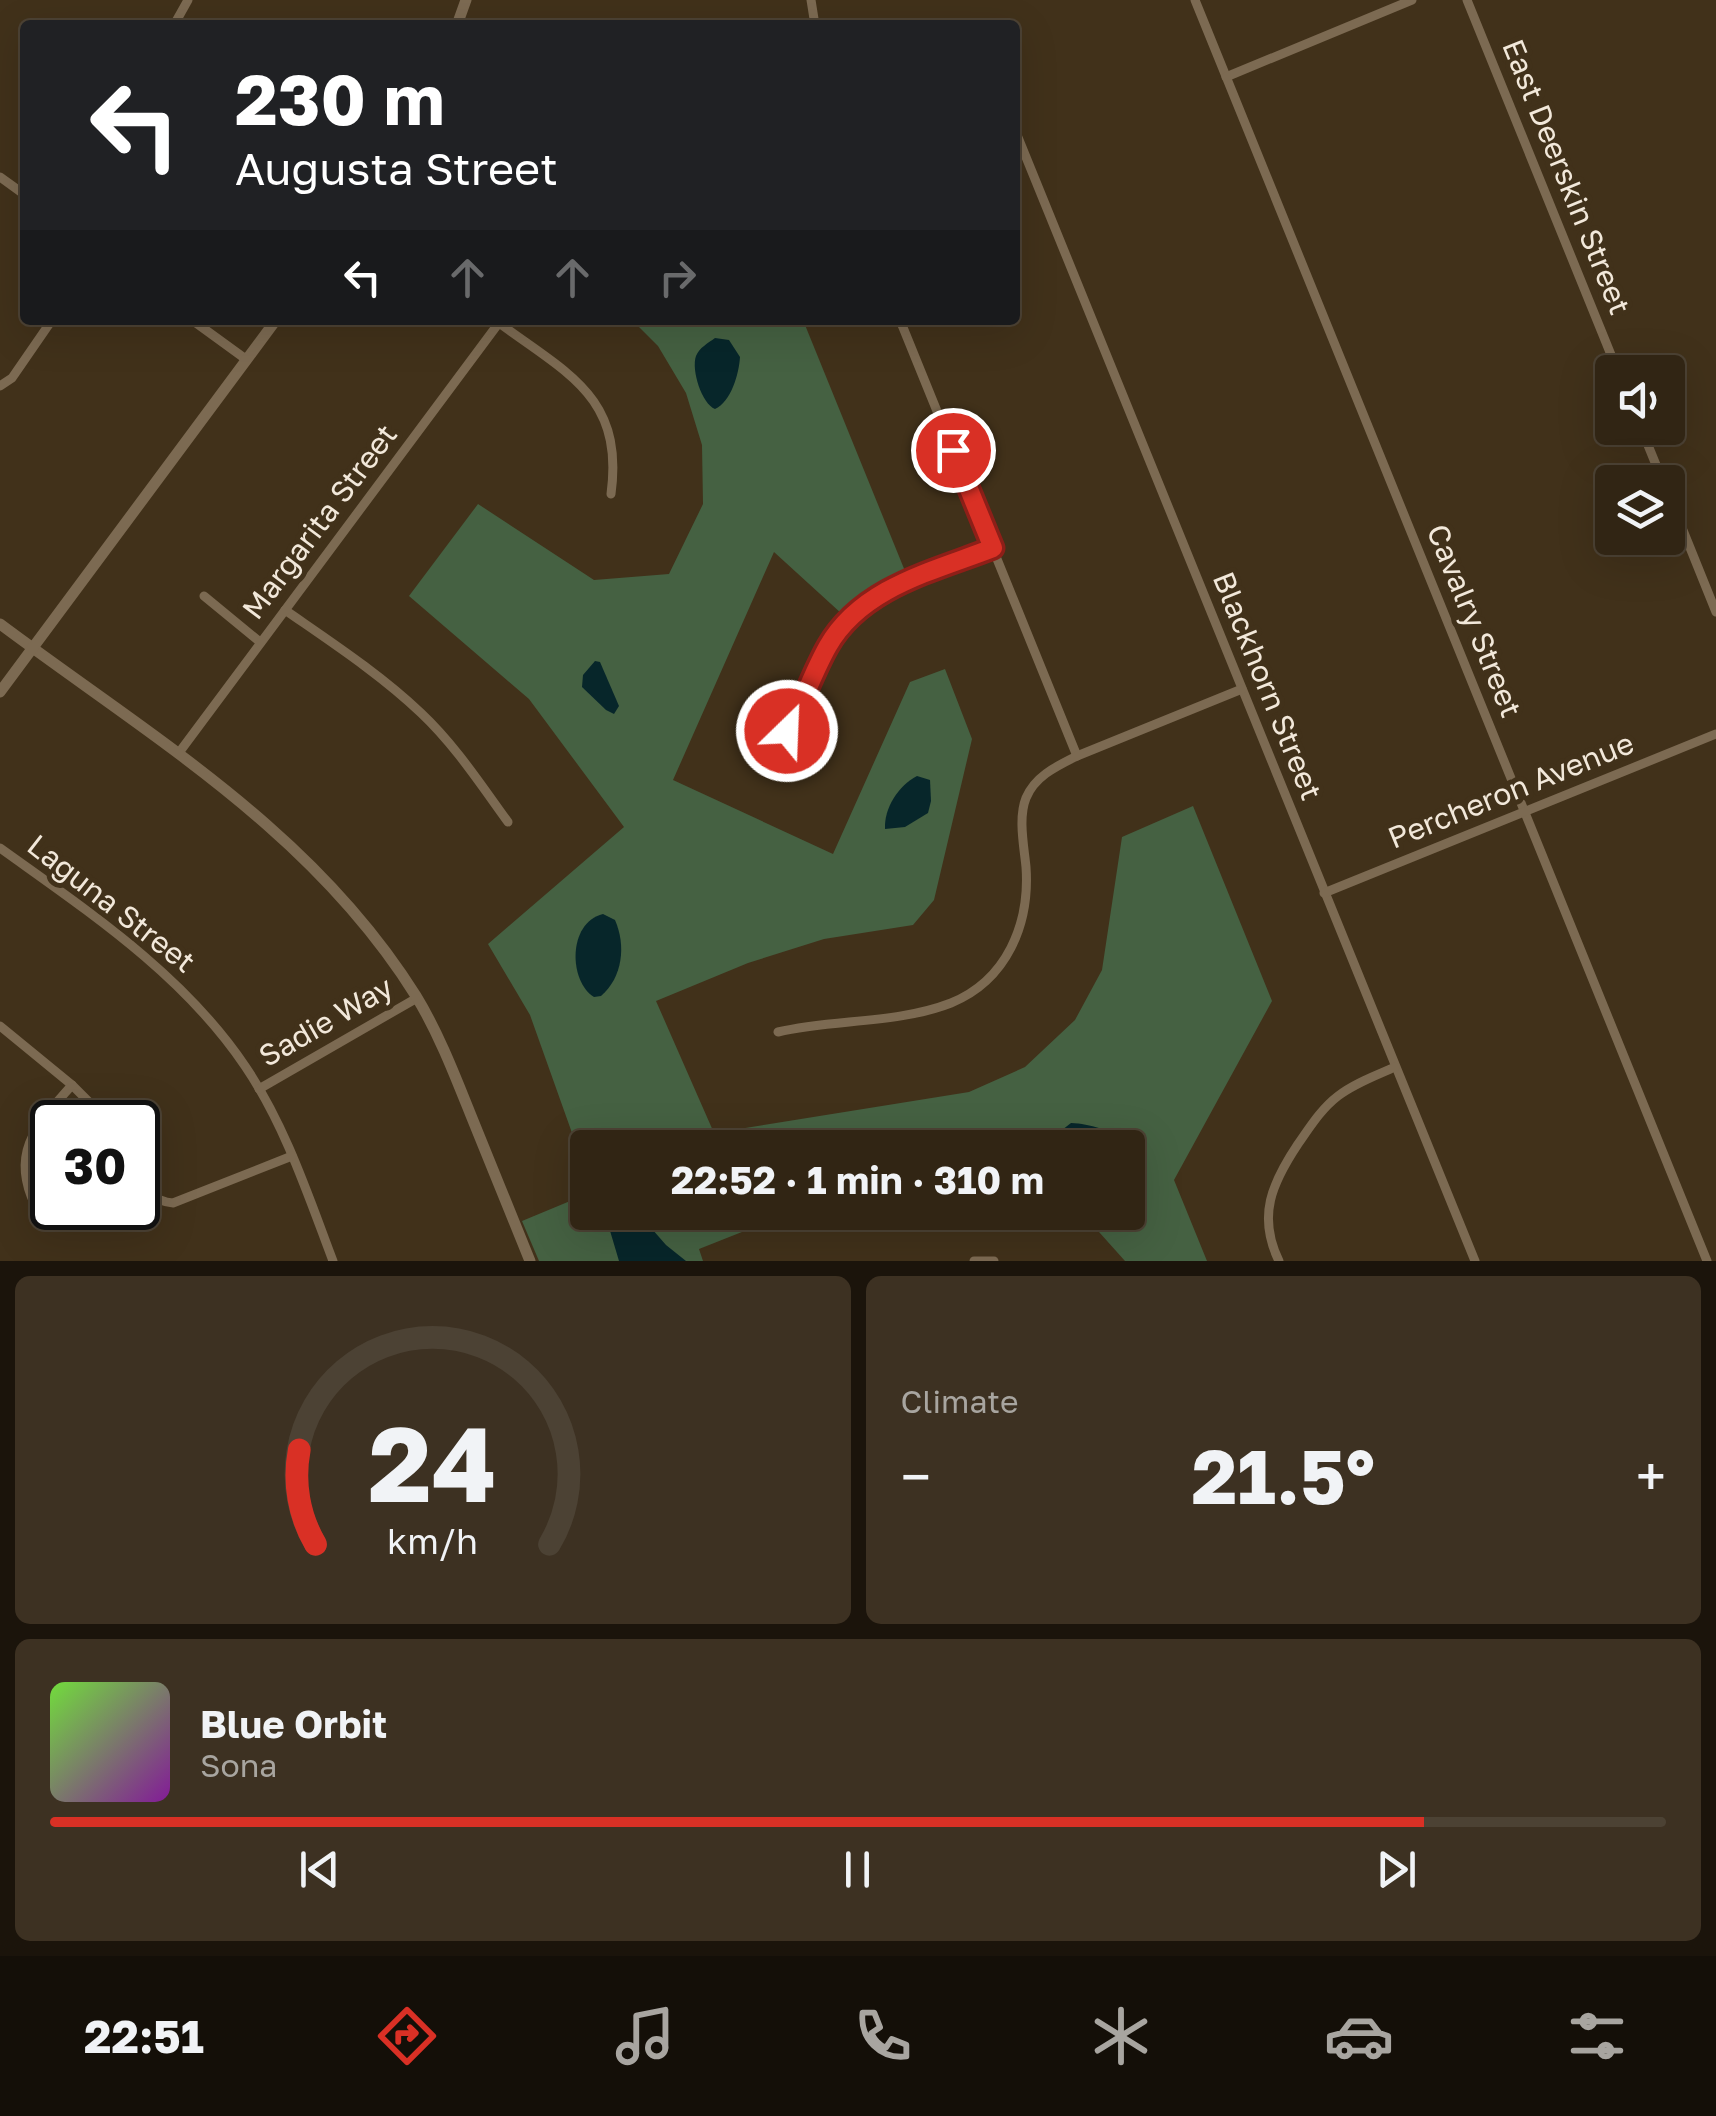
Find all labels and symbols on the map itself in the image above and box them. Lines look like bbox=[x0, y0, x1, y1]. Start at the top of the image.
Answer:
street label: East Deerskin Street bbox=[1495, 34, 1639, 319]
pin bbox=[911, 408, 996, 493]
street label: Margarita Street bbox=[234, 417, 404, 626]
street label: Cavalry Street bbox=[1420, 519, 1530, 722]
street label: Blackhorn Street bbox=[1206, 566, 1330, 805]
position arrow bbox=[735, 679, 839, 783]
street label: Percheron Avenue bbox=[1383, 724, 1639, 856]
street label: Laguna Street bbox=[21, 827, 203, 980]
street label: Sadie Way bbox=[252, 968, 399, 1074]
speed limit sign: 30 bbox=[30, 1100, 160, 1230]

